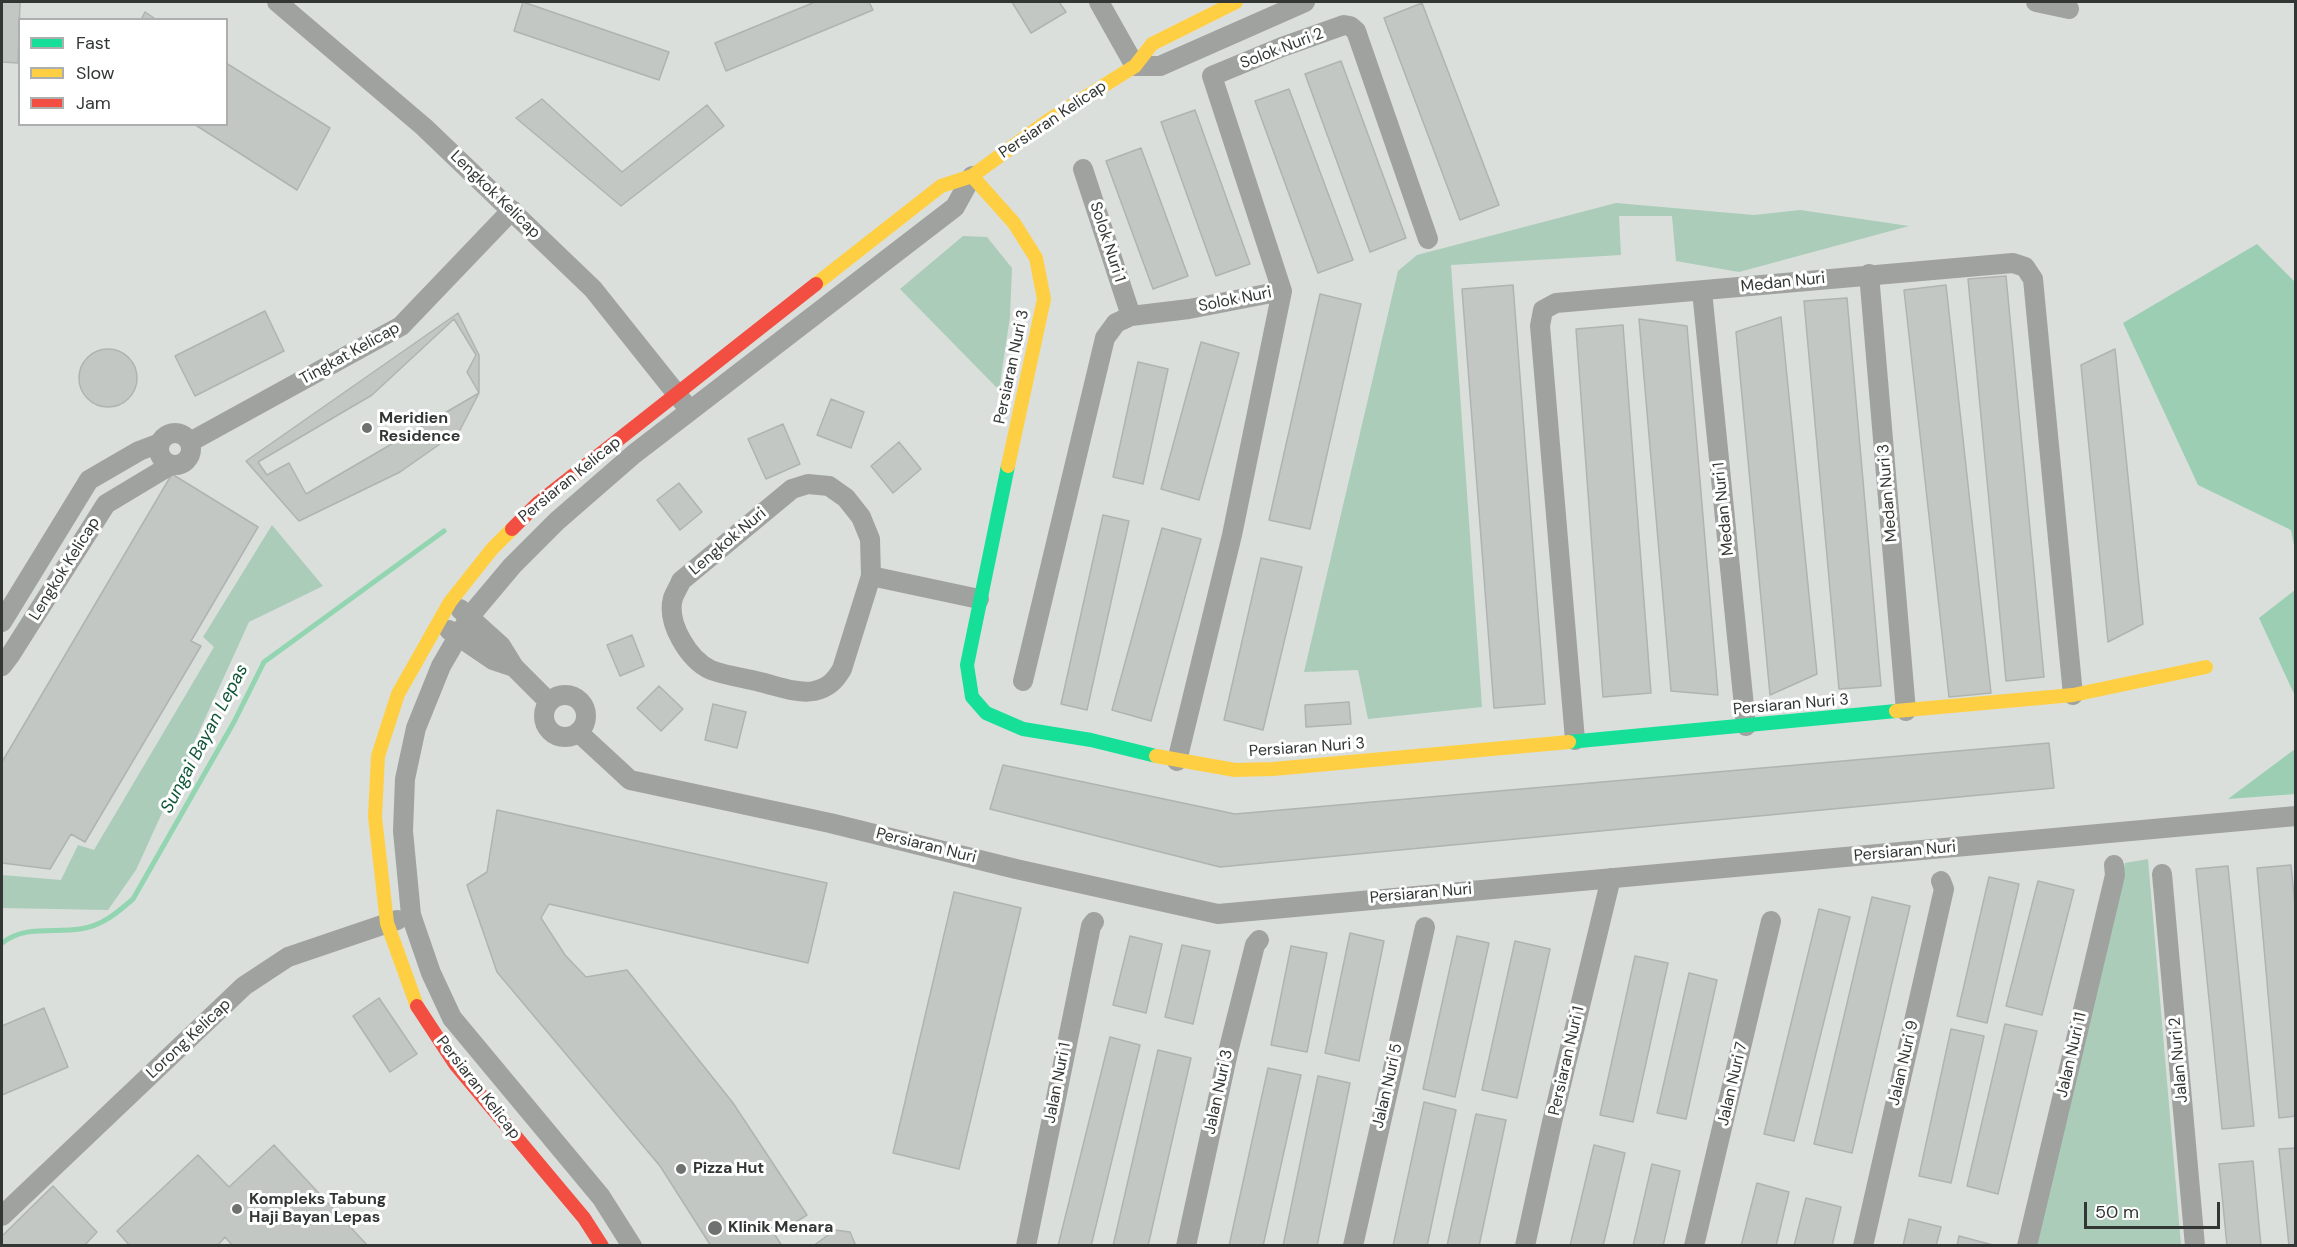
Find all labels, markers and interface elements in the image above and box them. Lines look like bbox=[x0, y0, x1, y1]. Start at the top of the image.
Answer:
legend bbox=[18, 18, 228, 126]
street label: Solok Nuri 2 bbox=[1238, 24, 1326, 74]
text: Fast bbox=[76, 31, 111, 55]
text: Slow bbox=[76, 61, 115, 85]
street label: Persiaran Kelicap bbox=[996, 77, 1110, 163]
text: Jam bbox=[76, 91, 111, 115]
street label: Lengkok Kelicap bbox=[446, 147, 544, 243]
street label: Solok Nuri 1 bbox=[1085, 199, 1129, 285]
street label: Medan Nuri bbox=[1740, 269, 1826, 297]
street label: Solok Nuri bbox=[1197, 284, 1273, 316]
street label: Persiaran Nuri 3 bbox=[991, 308, 1033, 426]
street label: Tingkat Kelicap bbox=[297, 319, 403, 389]
place label: Meridien Residence bbox=[379, 409, 460, 447]
marker: Meridien Residence bbox=[360, 421, 374, 435]
street label: Persiaran Kelicap bbox=[515, 433, 625, 527]
street label: Medan Nuri 3 bbox=[1874, 443, 1902, 543]
street label: Medan Nuri 1 bbox=[1710, 461, 1738, 557]
street label: Lengkok Nuri bbox=[686, 504, 770, 580]
street label: Lengkok Kelicap bbox=[26, 514, 104, 624]
water label: Sungai Bayan Lepas bbox=[157, 661, 253, 817]
street label: Persiaran Nuri 3 bbox=[1732, 690, 1850, 720]
street label: Persiaran Nuri 3 bbox=[1248, 734, 1366, 762]
street label: Persiaran Nuri bbox=[874, 824, 978, 868]
street label: Persiaran Nuri bbox=[1853, 838, 1957, 866]
street label: Persiaran Nuri bbox=[1369, 880, 1473, 908]
street label: Lorong Kelicap bbox=[143, 995, 235, 1083]
street label: Persiaran Nuri 1 bbox=[1545, 1004, 1589, 1118]
street label: Jalan Nuri 11 bbox=[2053, 1011, 2091, 1099]
street label: Jalan Nuri 2 bbox=[2166, 1016, 2192, 1104]
street label: Jalan Nuri 9 bbox=[1885, 1019, 1923, 1107]
street label: Persiaran Kelicap bbox=[432, 1033, 524, 1143]
street label: Jalan Nuri 7 bbox=[1714, 1040, 1752, 1128]
street label: Jalan Nuri 1 bbox=[1041, 1041, 1075, 1125]
street label: Jalan Nuri 5 bbox=[1369, 1042, 1407, 1130]
street label: Jalan Nuri 3 bbox=[1201, 1048, 1237, 1136]
place label: Pizza Hut bbox=[693, 1159, 764, 1179]
marker: Pizza Hut bbox=[674, 1162, 688, 1176]
place label: Kompleks Tabung Haji Bayan Lepas bbox=[249, 1190, 386, 1228]
scale bar bbox=[2087, 1190, 2224, 1228]
text: 50 m bbox=[2095, 1200, 2139, 1224]
marker: Kompleks Tabung Haji Bayan Lepas bbox=[230, 1202, 244, 1216]
place label: Klinik Menara bbox=[728, 1218, 833, 1238]
marker: Klinik Menara bbox=[706, 1219, 724, 1237]

